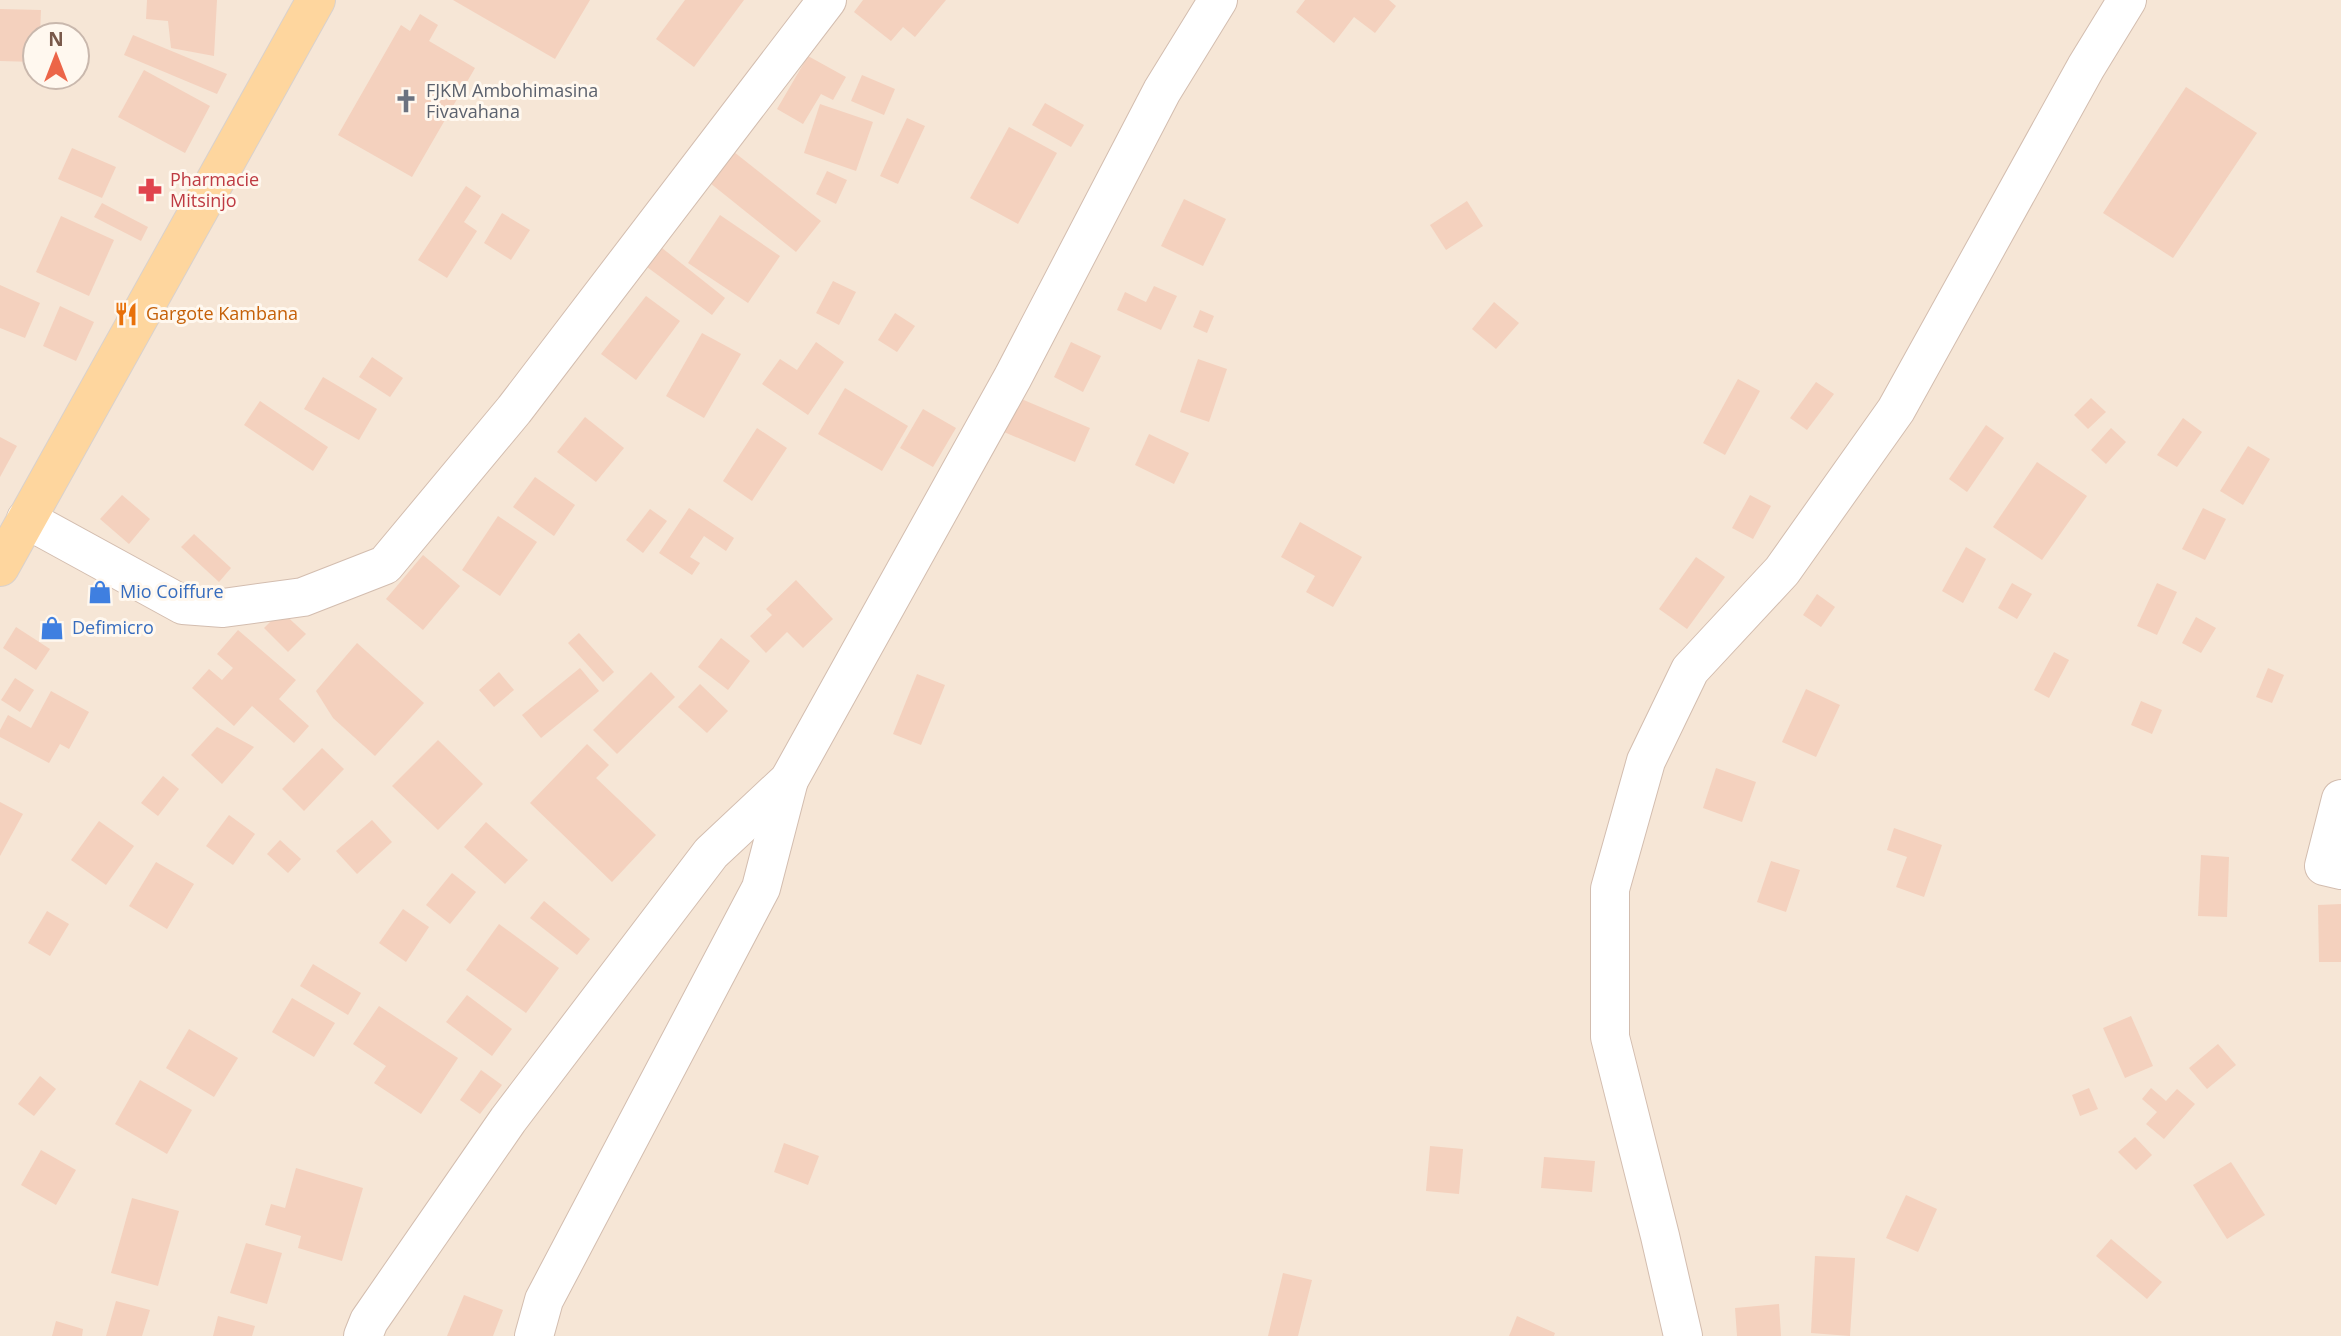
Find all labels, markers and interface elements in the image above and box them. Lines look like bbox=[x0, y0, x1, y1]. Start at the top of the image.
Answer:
north arrow bbox=[21, 21, 91, 91]
text: N bbox=[48, 26, 64, 52]
place label: FJKM Ambohimasina Fivavahana bbox=[426, 78, 598, 123]
church icon: FJKM Ambohimasina Fivavahana bbox=[392, 87, 420, 115]
place label: Pharmacie Mitsinjo bbox=[170, 167, 259, 212]
pharmacy icon: Pharmacie Mitsinjo bbox=[136, 176, 164, 204]
restaurant icon: Gargote Kambana bbox=[112, 300, 140, 328]
place label: Gargote Kambana bbox=[146, 301, 298, 325]
shop icon: Mio Coiffure bbox=[86, 578, 114, 606]
place label: Mio Coiffure bbox=[120, 579, 224, 603]
shop icon: Defimicro bbox=[38, 614, 66, 642]
place label: Defimicro bbox=[72, 615, 154, 639]

